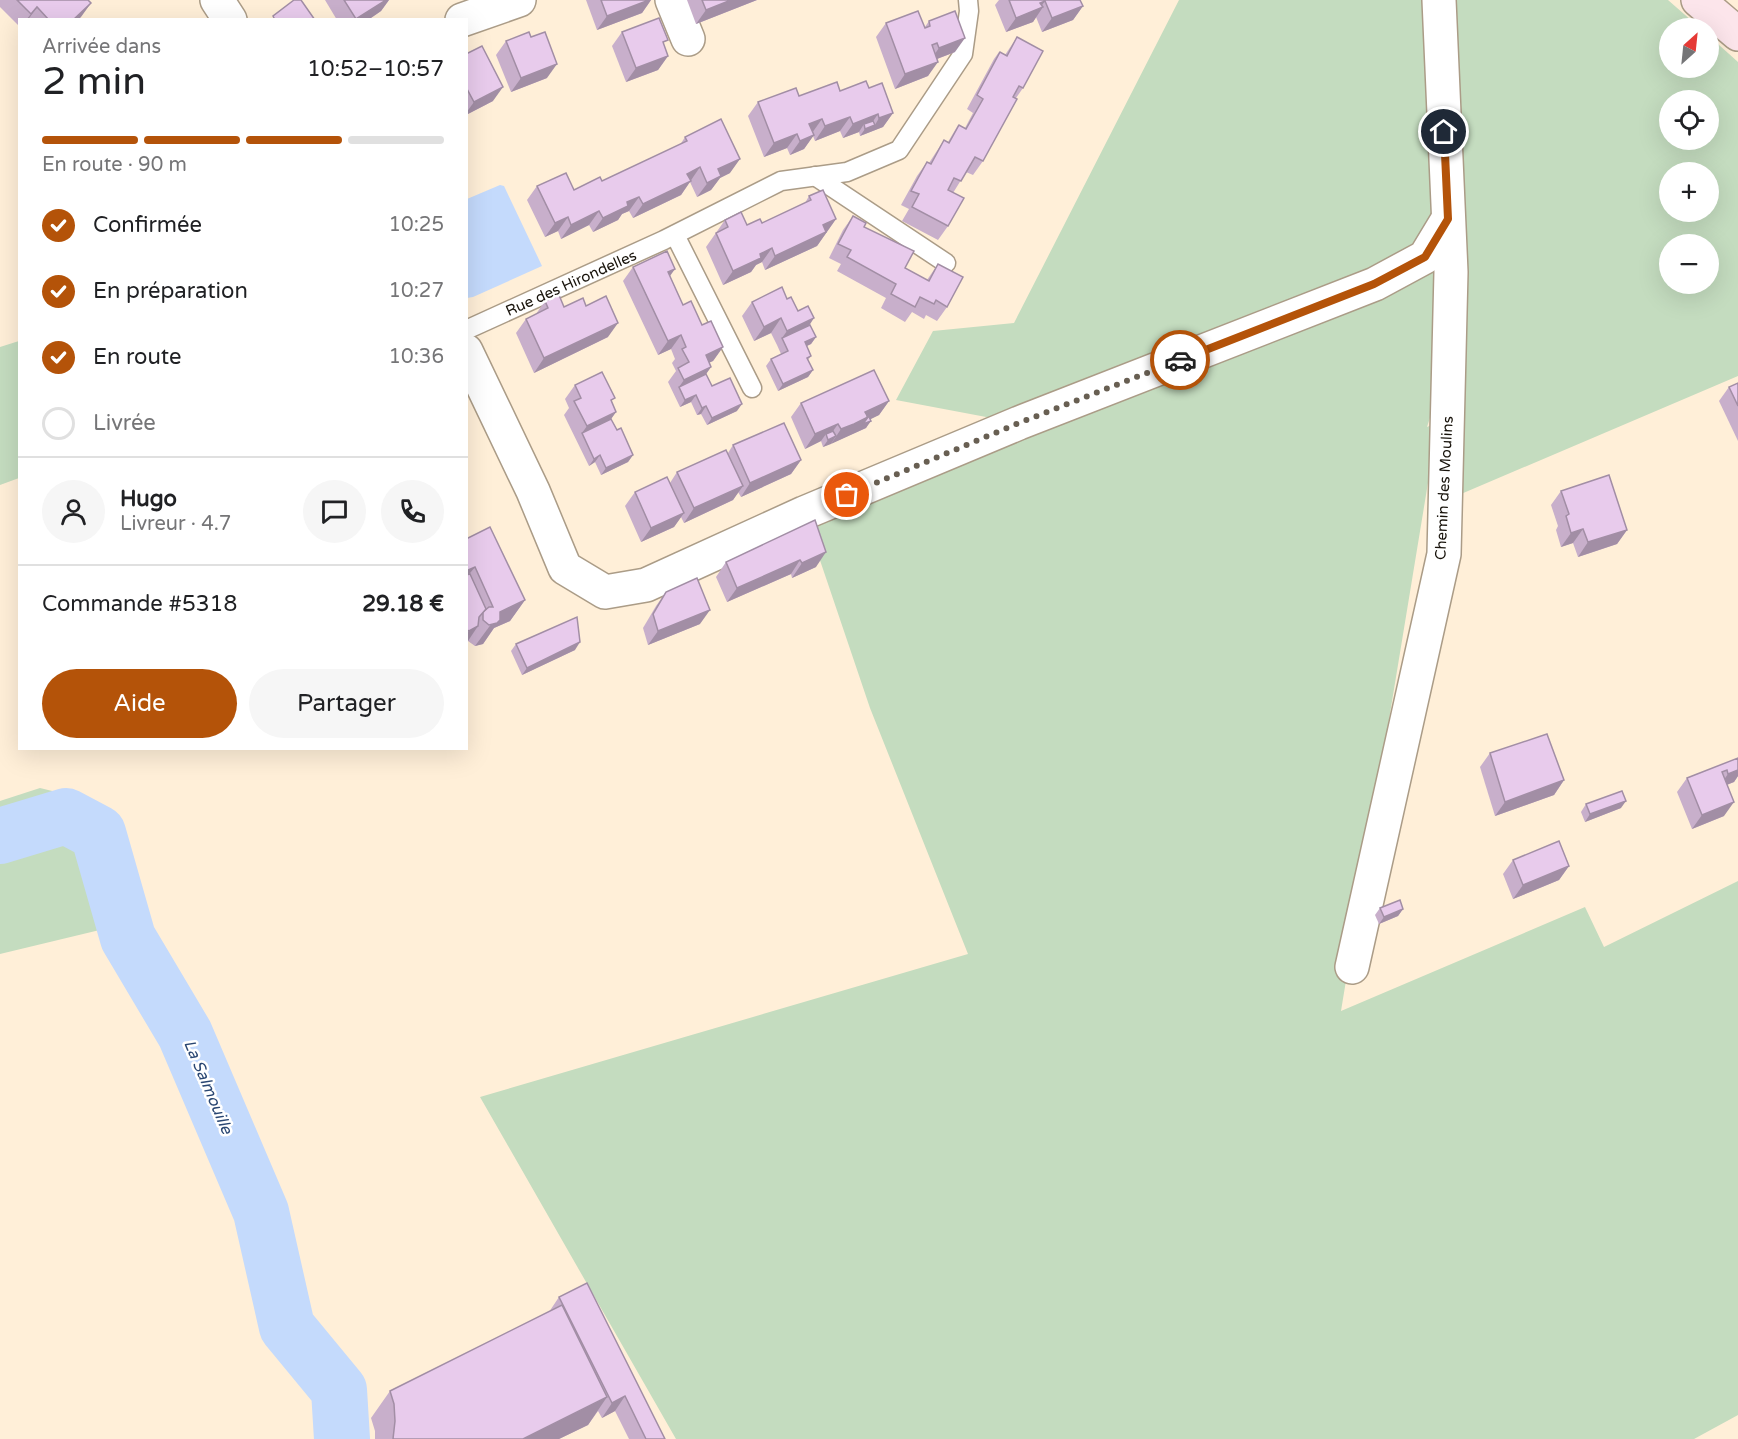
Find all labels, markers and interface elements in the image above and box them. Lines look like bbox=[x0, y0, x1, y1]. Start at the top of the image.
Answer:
north arrow bbox=[1659, 18, 1719, 78]
map controls bbox=[1659, 18, 1719, 294]
text: Arrivée dans bbox=[42, 35, 161, 59]
text: 10:52–10:57 bbox=[307, 56, 444, 82]
text: 2 min bbox=[42, 58, 146, 105]
button: locate bbox=[1659, 90, 1719, 150]
pin bbox=[1418, 106, 1469, 157]
icon: home bbox=[1427, 115, 1460, 148]
text: En route · 90 m bbox=[42, 153, 187, 177]
button: + bbox=[1659, 162, 1719, 222]
icon: check bbox=[42, 209, 75, 242]
text: Confirmée bbox=[93, 212, 202, 238]
text: 10:25 bbox=[389, 213, 444, 237]
button: − bbox=[1659, 234, 1719, 294]
street label: Rue des Hirondelles bbox=[503, 246, 639, 320]
icon: check bbox=[42, 275, 75, 308]
text: En préparation bbox=[93, 278, 248, 304]
text: 10:27 bbox=[389, 279, 444, 303]
courier bbox=[1150, 330, 1210, 390]
icon: check bbox=[42, 341, 75, 374]
text: En route bbox=[93, 344, 182, 370]
icon: car bbox=[1164, 344, 1197, 377]
text: 10:36 bbox=[389, 345, 444, 369]
text: Livrée bbox=[93, 410, 156, 436]
street label: Chemin des Moulins bbox=[1431, 416, 1457, 560]
pin bbox=[821, 469, 872, 520]
icon: bag bbox=[830, 478, 863, 511]
button: person bbox=[42, 480, 105, 543]
button: chat bbox=[303, 480, 366, 543]
button: phone bbox=[381, 480, 444, 543]
text: Hugo bbox=[120, 486, 177, 512]
text: Livreur · 4.7 bbox=[120, 512, 231, 536]
text: Commande #5318 bbox=[42, 591, 237, 617]
text: 29.18 € bbox=[362, 591, 444, 617]
button: Aide bbox=[42, 669, 237, 738]
button: Partager bbox=[249, 669, 444, 738]
water label: La Salmouille bbox=[179, 1037, 237, 1138]

